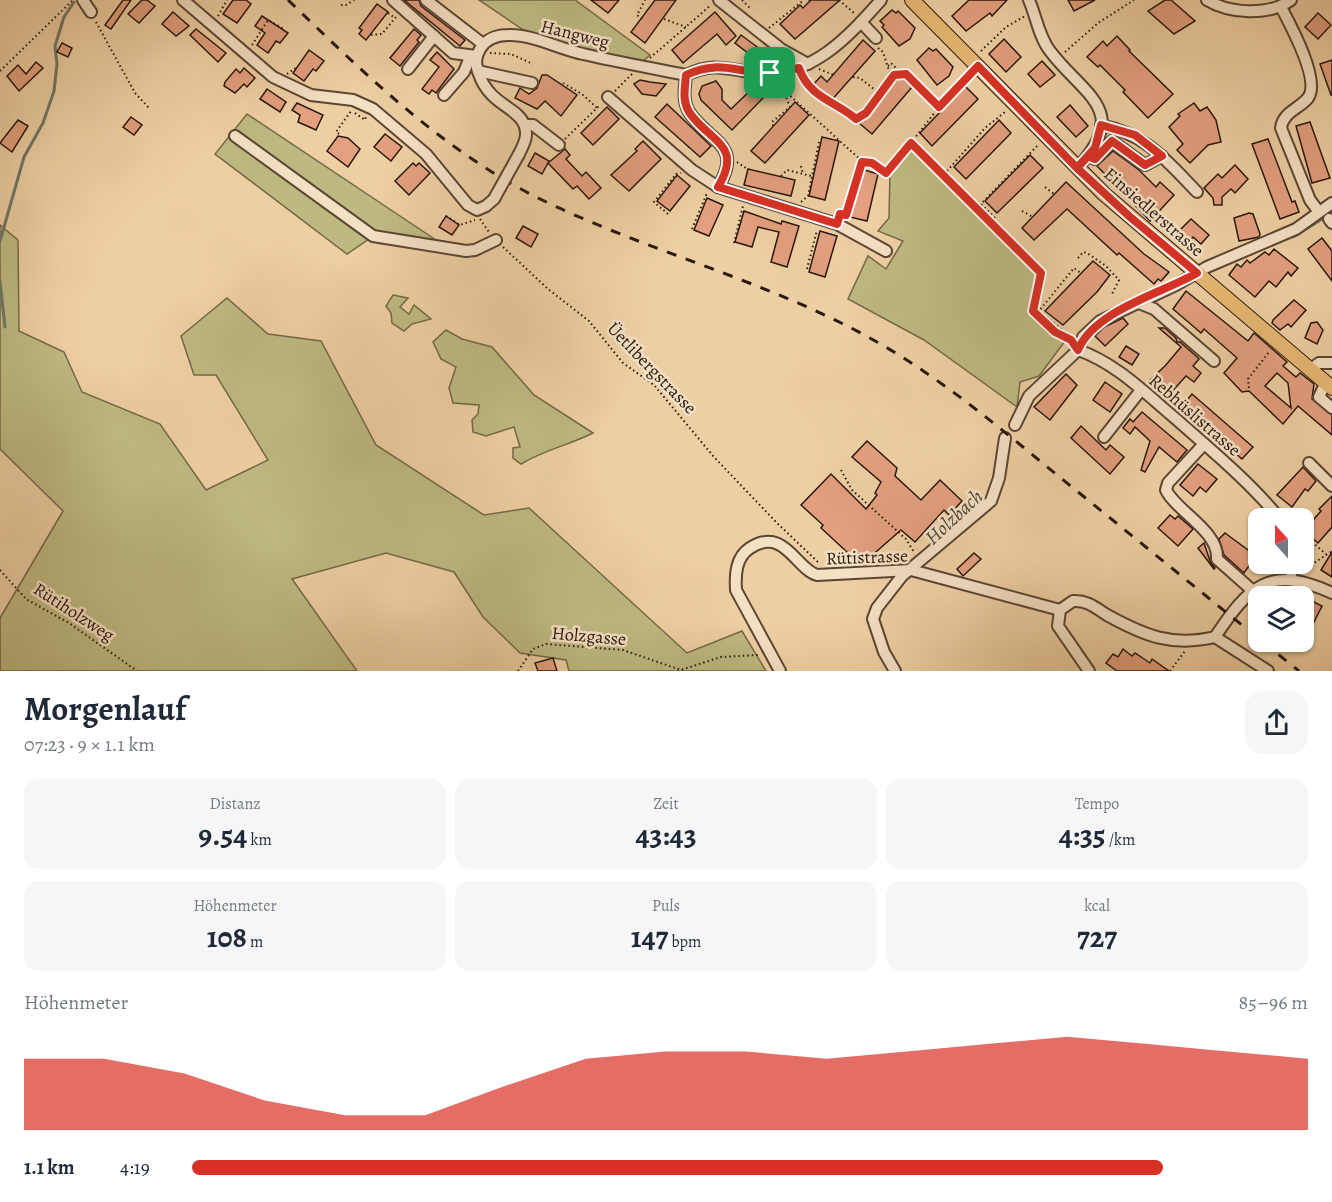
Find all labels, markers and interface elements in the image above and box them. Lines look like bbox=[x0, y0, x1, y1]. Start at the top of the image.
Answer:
street label: Hangweg bbox=[538, 14, 612, 54]
pin bbox=[744, 47, 795, 98]
icon: arrive bbox=[753, 56, 786, 89]
street label: Einsiedlerstrasse bbox=[1099, 162, 1209, 262]
street label: Üetlibergstrasse bbox=[602, 317, 702, 419]
street label: Rebhüslistrasse bbox=[1144, 368, 1246, 462]
water label: Holzbach bbox=[919, 483, 989, 551]
north arrow bbox=[1248, 508, 1314, 574]
map controls bbox=[1248, 508, 1314, 652]
street label: Rütistrasse bbox=[826, 544, 908, 570]
street label: Rütiholzweg bbox=[29, 577, 119, 647]
button: layers bbox=[1248, 586, 1314, 652]
street label: Holzgasse bbox=[551, 621, 627, 651]
text: Morgenlauf bbox=[24, 686, 186, 731]
button: share bbox=[1245, 691, 1308, 754]
text: 07:23 · 9 × 1.1 km bbox=[24, 731, 155, 758]
text: Distanz bbox=[209, 793, 261, 815]
text: Zeit bbox=[653, 793, 679, 815]
text: Tempo bbox=[1075, 793, 1119, 815]
text: 9.54 bbox=[198, 815, 247, 855]
text: 43:43 bbox=[635, 815, 697, 855]
text: 4:35 bbox=[1059, 815, 1106, 855]
text: km bbox=[247, 829, 272, 851]
text: /km bbox=[1106, 829, 1135, 851]
text: Höhenmeter bbox=[193, 895, 277, 917]
text: Puls bbox=[652, 895, 680, 917]
text: kcal bbox=[1084, 895, 1110, 917]
text: 108 bbox=[207, 917, 247, 957]
text: 147 bbox=[631, 917, 668, 957]
text: 727 bbox=[1077, 917, 1117, 957]
text: m bbox=[247, 931, 263, 953]
text: bpm bbox=[668, 931, 701, 953]
text: Höhenmeter bbox=[24, 989, 128, 1016]
text: 85–96 m bbox=[1239, 989, 1308, 1016]
text: 1.1 km bbox=[24, 1154, 74, 1181]
text: 4:19 bbox=[120, 1154, 150, 1181]

